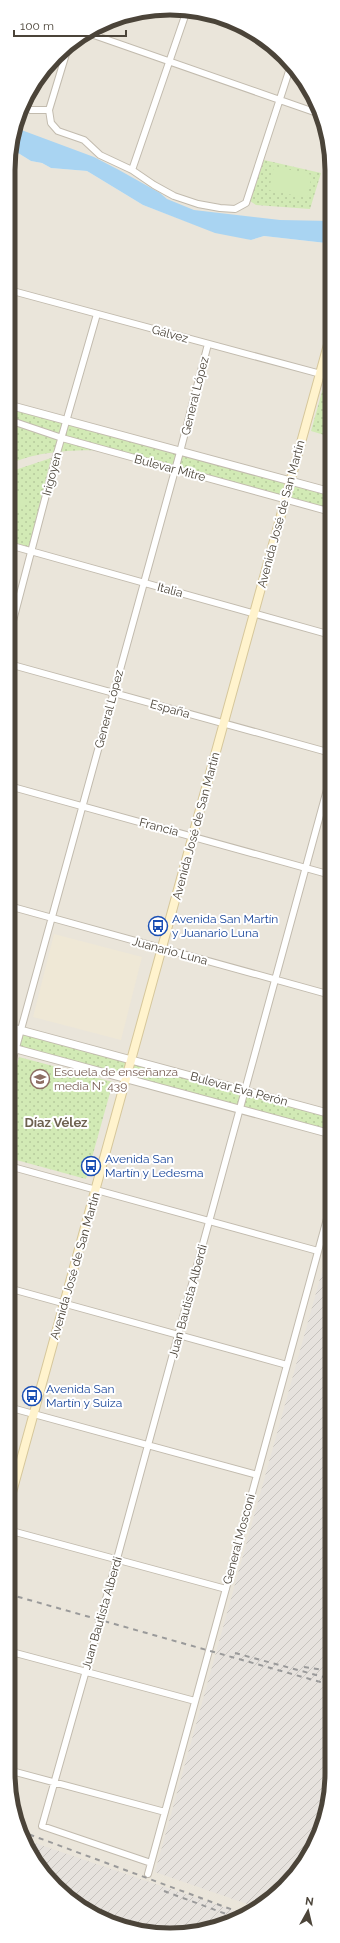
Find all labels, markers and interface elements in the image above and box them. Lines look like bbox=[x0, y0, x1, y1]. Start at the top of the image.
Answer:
scale bar bbox=[14, 12, 126, 38]
text: 100 m bbox=[20, 19, 54, 33]
street label: Gálvez bbox=[150, 322, 190, 346]
street label: General López bbox=[178, 355, 212, 437]
street label: Avenida José de San Martín bbox=[255, 439, 307, 589]
street label: Irigoyen bbox=[39, 451, 65, 497]
street label: Bulevar Mitre bbox=[133, 452, 207, 484]
street label: Italia bbox=[156, 580, 184, 600]
street label: General López bbox=[92, 668, 126, 750]
street label: España bbox=[149, 697, 191, 721]
street label: Avenida José de San Martín bbox=[170, 751, 222, 901]
street label: Francia bbox=[138, 815, 180, 839]
place label: Avenida San Martín y Juanario Luna bbox=[172, 912, 278, 940]
bus stop icon: Avenida San Martín y Juanario Luna bbox=[147, 915, 169, 937]
street label: Juanario Luna bbox=[131, 934, 209, 968]
place label: Escuela de enseñanza media N° 439 bbox=[54, 1065, 178, 1093]
school or university icon: Escuela de enseñanza media N° 439 bbox=[29, 1068, 51, 1090]
street label: Bulevar Eva Perón bbox=[189, 1069, 289, 1109]
district label: Díaz Vélez bbox=[24, 1115, 88, 1130]
place label: Avenida San Martín y Ledesma bbox=[105, 1152, 204, 1180]
bus stop icon: Avenida San Martín y Ledesma bbox=[80, 1155, 102, 1177]
street label: Avenida José de San Martín bbox=[47, 1191, 103, 1341]
street label: Juan Bautista Alberdi bbox=[166, 1243, 210, 1359]
place label: Avenida San Martín y Suiza bbox=[46, 1382, 122, 1410]
bus stop icon: Avenida San Martín y Suiza bbox=[21, 1385, 43, 1407]
street label: General Mosconi bbox=[220, 1492, 258, 1586]
street label: Juan Bautista Alberdi bbox=[79, 1555, 125, 1671]
north arrow bbox=[288, 1891, 328, 1931]
text: N bbox=[304, 1895, 314, 1909]

